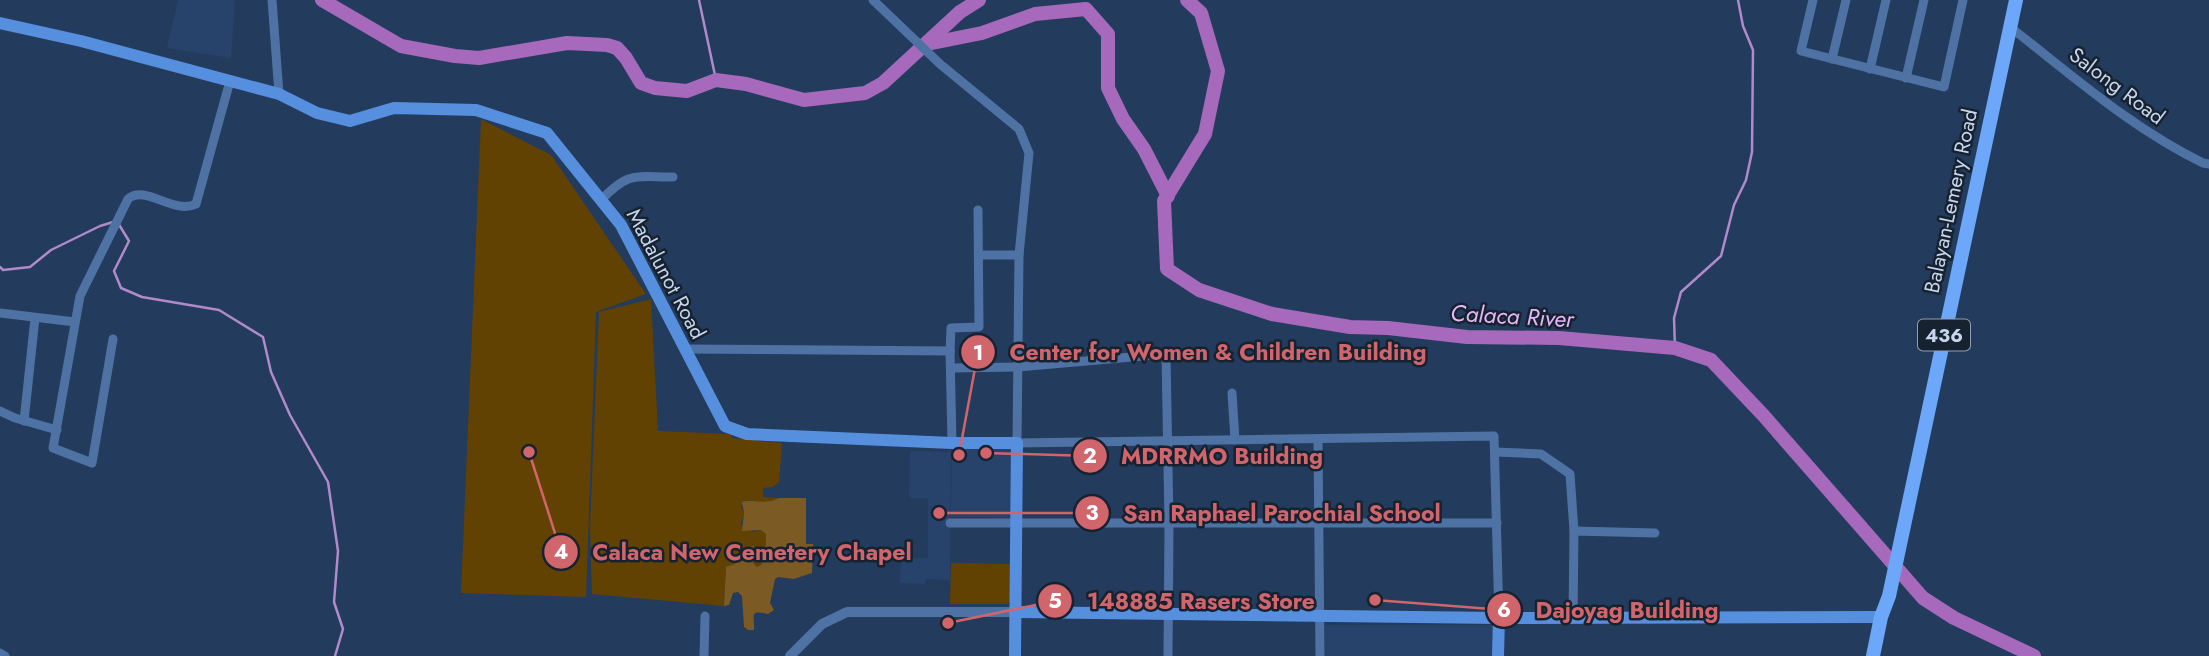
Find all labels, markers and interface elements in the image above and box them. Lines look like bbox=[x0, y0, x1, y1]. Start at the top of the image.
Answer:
street label: Salong Road bbox=[2063, 40, 2171, 132]
street label: Balayan-Lemery Road bbox=[1917, 106, 1985, 296]
street label: Madalunot Road bbox=[619, 203, 713, 345]
water label: Calaca River bbox=[1450, 296, 1576, 336]
road number: 436 bbox=[1918, 320, 1970, 350]
callout: Center for Women & Children Building bbox=[960, 330, 1440, 374]
text: Center for Women & Children Building bbox=[1009, 335, 1427, 369]
text: 1 bbox=[973, 338, 983, 368]
callout: MDRRMO Building bbox=[1072, 434, 1337, 478]
text: MDRRMO Building bbox=[1121, 439, 1323, 473]
text: 2 bbox=[1083, 441, 1097, 471]
callout: San Raphael Parochial School bbox=[1074, 491, 1454, 535]
text: San Raphael Parochial School bbox=[1123, 496, 1441, 530]
text: 3 bbox=[1085, 498, 1099, 528]
callout: Calaca New Cemetery Chapel bbox=[543, 530, 926, 574]
text: Calaca New Cemetery Chapel bbox=[592, 535, 912, 569]
text: 4 bbox=[554, 537, 568, 567]
callout: 148885 Rasers Store bbox=[1038, 579, 1329, 623]
text: 148885 Rasers Store bbox=[1087, 584, 1315, 618]
text: 5 bbox=[1048, 586, 1062, 616]
callout: Dajoyag Building bbox=[1486, 588, 1732, 632]
text: Dajoyag Building bbox=[1536, 593, 1718, 627]
text: 6 bbox=[1497, 595, 1511, 625]

